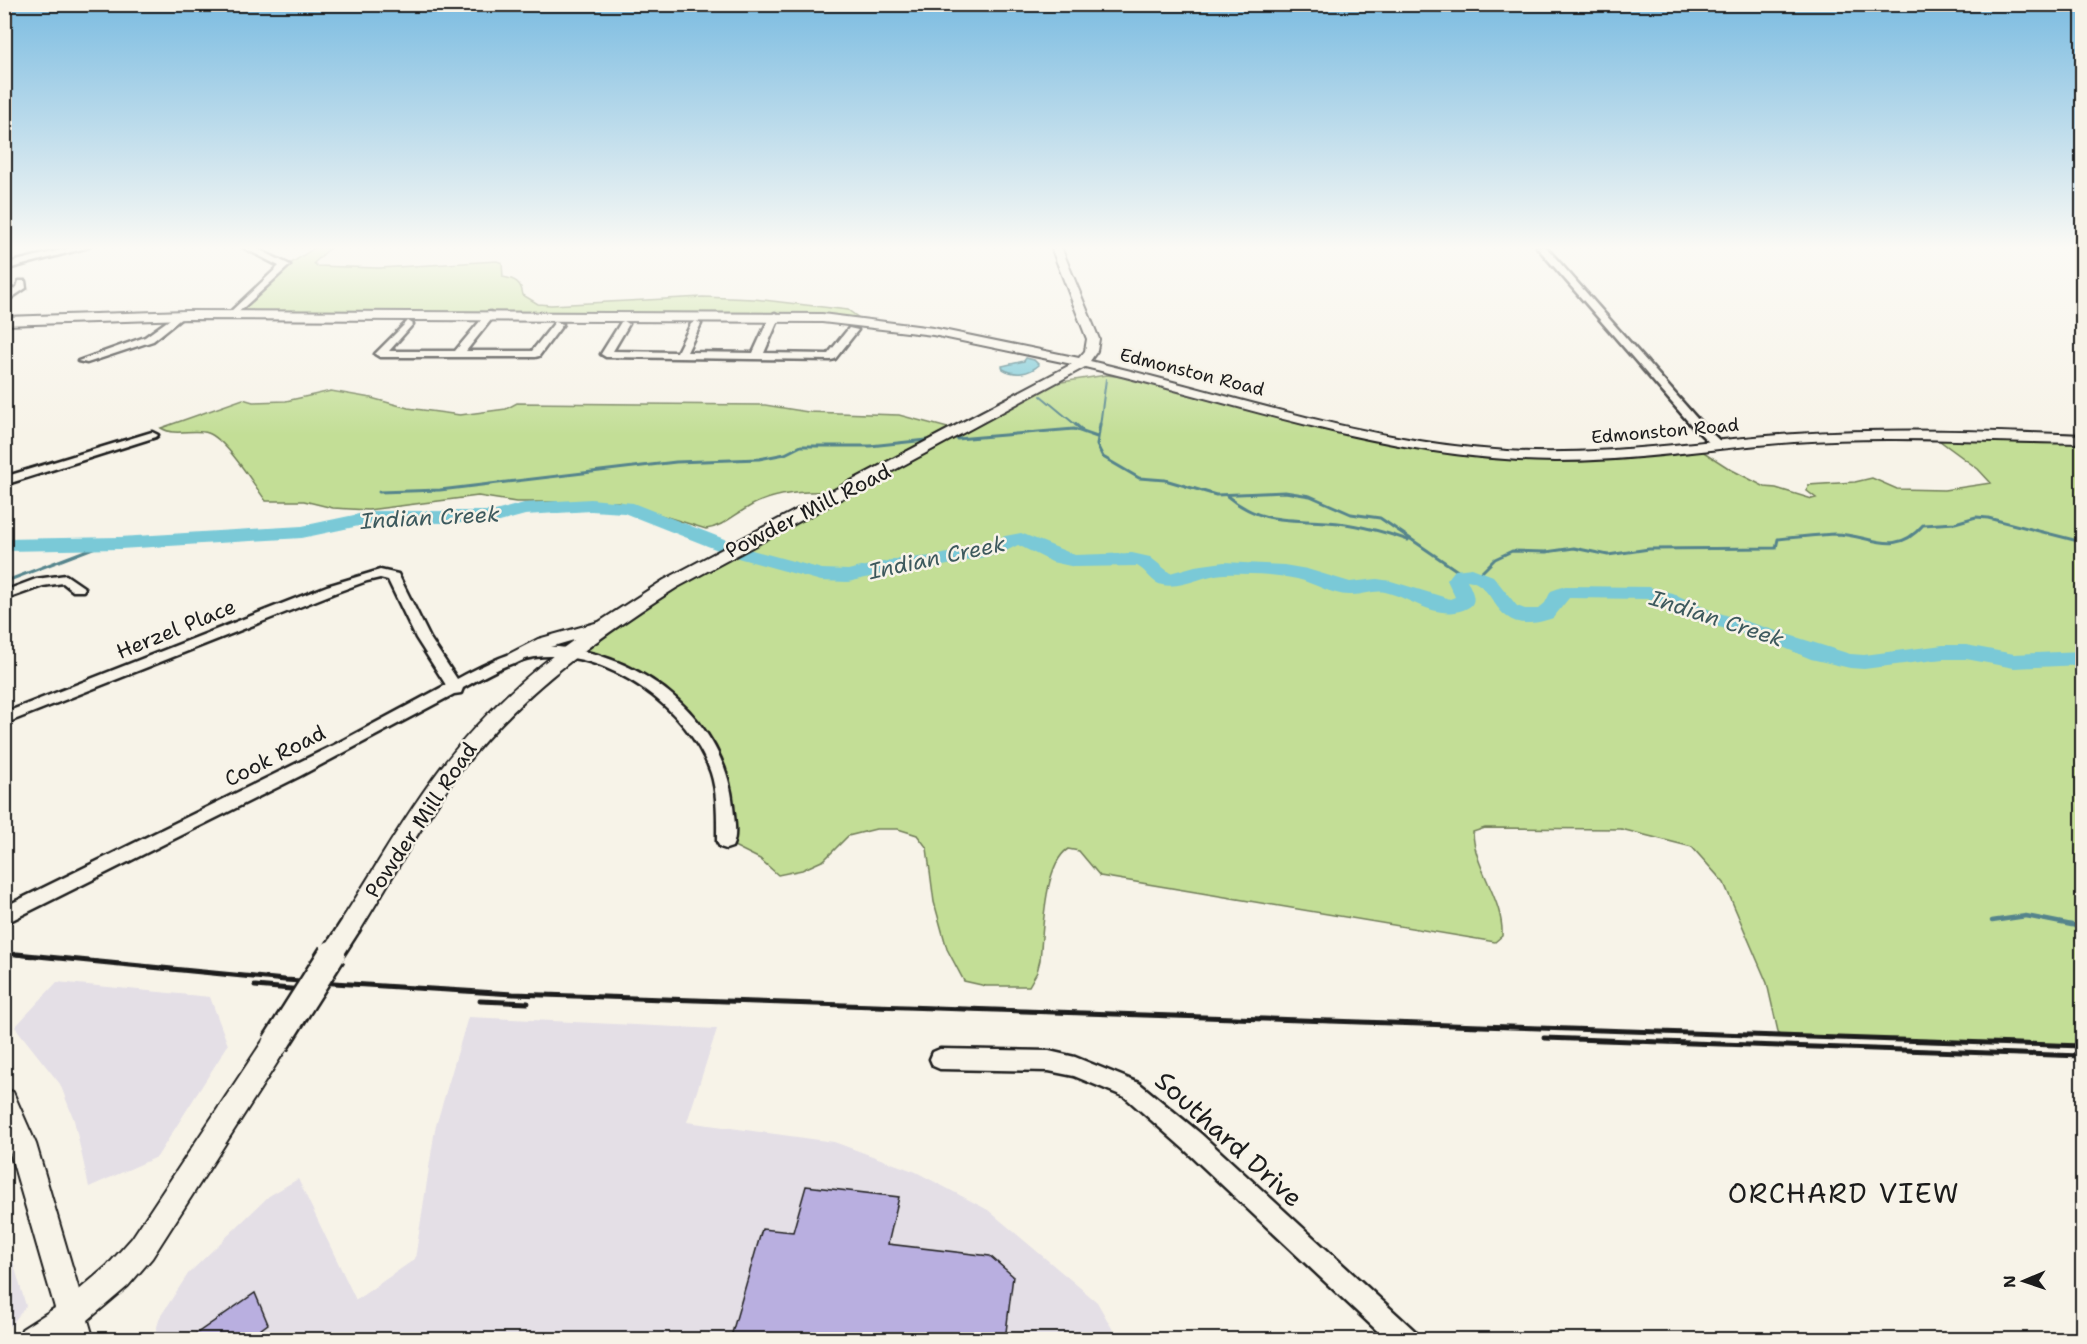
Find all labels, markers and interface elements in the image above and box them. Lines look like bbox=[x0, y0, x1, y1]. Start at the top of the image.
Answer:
street label: Edmonston Road bbox=[1117, 342, 1267, 402]
street label: Edmonston Road bbox=[1590, 413, 1740, 449]
street label: Powder Mill Road bbox=[720, 457, 896, 565]
water label: Indian Creek bbox=[359, 499, 501, 536]
water label: Indian Creek bbox=[865, 529, 1009, 586]
water label: Indian Creek bbox=[1645, 583, 1788, 654]
street label: Herzel Place bbox=[112, 592, 240, 666]
street label: Cook Road bbox=[220, 719, 330, 793]
street label: Powder Mill Road bbox=[358, 737, 484, 903]
street label: Southard Drive bbox=[1148, 1063, 1311, 1214]
district label: ORCHARD VIEW bbox=[1728, 1175, 1960, 1212]
north arrow bbox=[1994, 1251, 2054, 1311]
text: N bbox=[1999, 1275, 2020, 1288]

